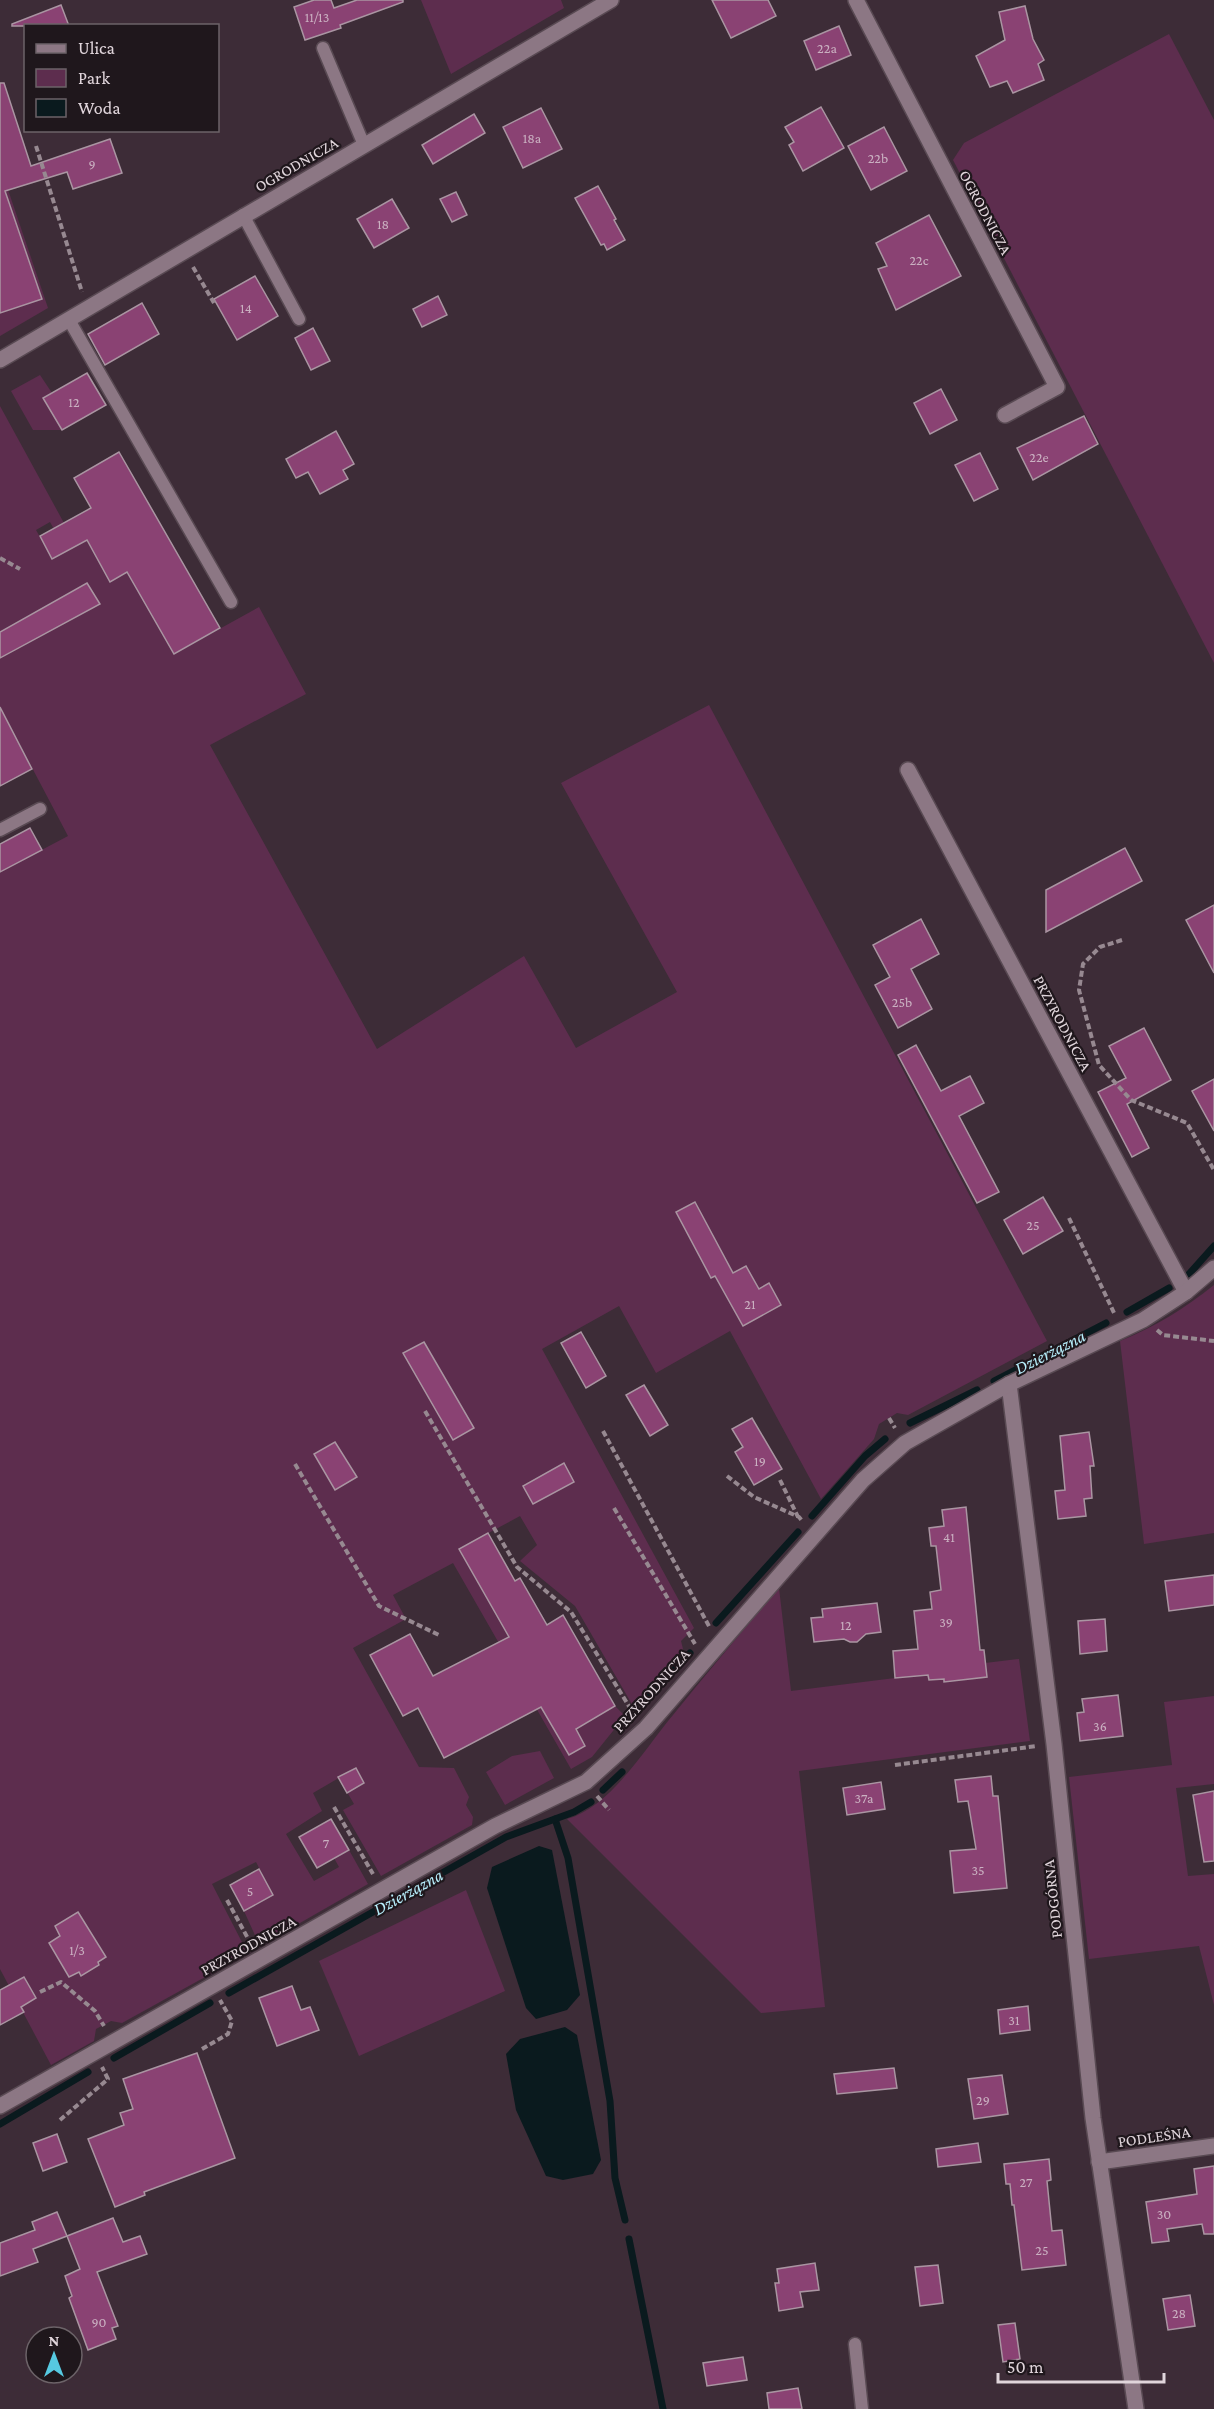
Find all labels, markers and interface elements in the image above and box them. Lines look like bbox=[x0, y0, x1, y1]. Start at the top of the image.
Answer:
house number: 11/13 bbox=[305, 9, 329, 25]
legend bbox=[24, 24, 219, 132]
text: Ulica bbox=[78, 38, 115, 58]
house number: 22a bbox=[817, 40, 837, 56]
text: Park bbox=[78, 68, 110, 88]
text: Woda bbox=[78, 98, 121, 118]
house number: 18a bbox=[523, 130, 542, 146]
street label: OGRODNICZA bbox=[252, 133, 342, 195]
house number: 22b bbox=[868, 150, 888, 166]
house number: 9 bbox=[88, 156, 96, 172]
street label: OGRODNICZA bbox=[956, 167, 1015, 258]
house number: 18 bbox=[377, 216, 389, 232]
house number: 22c bbox=[909, 252, 929, 268]
house number: 14 bbox=[240, 300, 252, 316]
house number: 12 bbox=[68, 394, 80, 410]
house number: 22e bbox=[1029, 449, 1049, 465]
street label: PRZYRODNICZA bbox=[1030, 973, 1095, 1075]
house number: 25b bbox=[892, 994, 912, 1010]
house number: 25 bbox=[1026, 1217, 1040, 1233]
house number: 21 bbox=[744, 1296, 756, 1312]
water label: Dzierżązna bbox=[1011, 1325, 1089, 1378]
house number: 19 bbox=[754, 1453, 766, 1469]
house number: 41 bbox=[943, 1529, 955, 1545]
house number: 39 bbox=[939, 1614, 953, 1630]
house number: 12 bbox=[840, 1617, 852, 1633]
street label: PRZYRODNICZA bbox=[610, 1645, 694, 1735]
house number: 36 bbox=[1093, 1718, 1107, 1734]
house number: 37a bbox=[854, 1790, 874, 1806]
house number: 7 bbox=[323, 1835, 330, 1851]
street label: PODGÓRNA bbox=[1040, 1858, 1065, 1939]
house number: 35 bbox=[971, 1862, 985, 1878]
water label: Dzierżązna bbox=[370, 1864, 447, 1919]
house number: 5 bbox=[247, 1883, 253, 1899]
street label: PRZYRODNICZA bbox=[198, 1912, 299, 1979]
house number: 1/3 bbox=[69, 1942, 85, 1958]
house number: 31 bbox=[1008, 2012, 1020, 2028]
house number: 29 bbox=[976, 2092, 990, 2108]
street label: PODLEŚNA bbox=[1117, 2123, 1192, 2150]
house number: 27 bbox=[1020, 2174, 1033, 2190]
house number: 30 bbox=[1157, 2206, 1171, 2222]
house number: 25 bbox=[1035, 2242, 1049, 2258]
house number: 28 bbox=[1172, 2305, 1186, 2321]
house number: 90 bbox=[91, 2314, 107, 2330]
north arrow bbox=[24, 2325, 84, 2385]
text: N bbox=[49, 2332, 60, 2349]
scale bar bbox=[998, 2346, 1164, 2384]
text: 50 m bbox=[1007, 2357, 1044, 2377]

